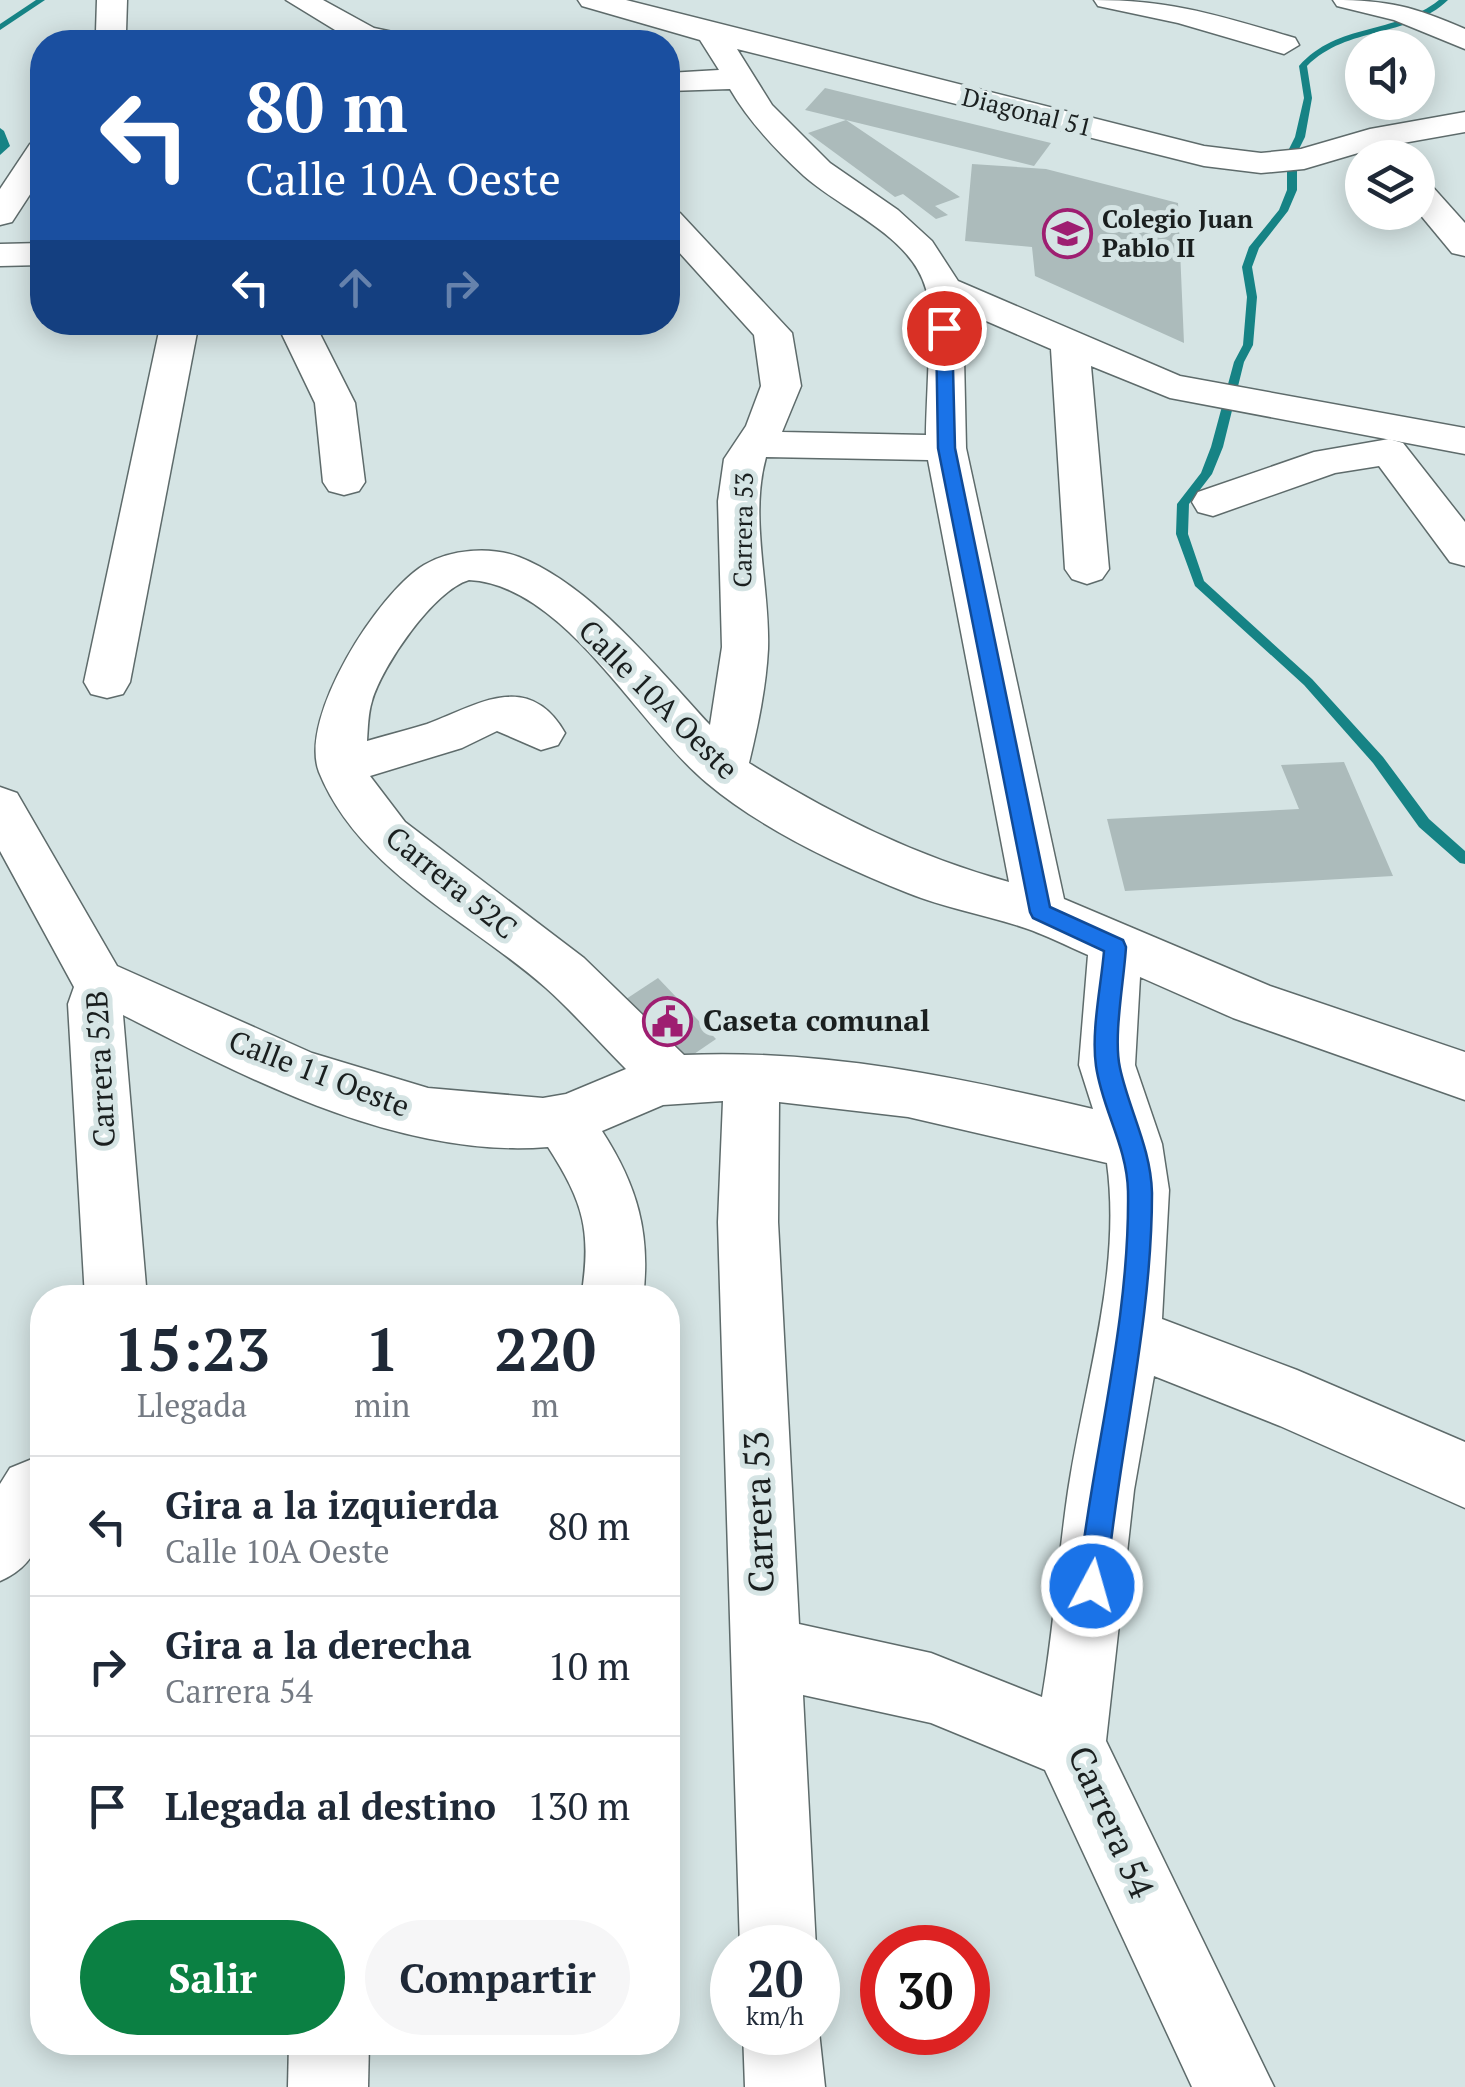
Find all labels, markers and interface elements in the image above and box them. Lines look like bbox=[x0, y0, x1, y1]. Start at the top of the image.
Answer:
map controls bbox=[1345, 30, 1435, 230]
button: sound bbox=[1345, 30, 1435, 120]
text: 80 m bbox=[245, 59, 408, 152]
icon: left bbox=[80, 70, 210, 200]
street label: Diagonal 51 bbox=[959, 79, 1095, 144]
button: layers bbox=[1345, 140, 1435, 230]
text: Calle 10A Oeste bbox=[245, 148, 561, 208]
place label: Colegio Juan Pablo II bbox=[1102, 202, 1253, 264]
school or university icon: Colegio Juan Pablo II bbox=[1041, 207, 1093, 259]
icon: left bbox=[223, 260, 278, 315]
icon: ahead bbox=[328, 260, 383, 315]
icon: right bbox=[433, 260, 488, 315]
pin bbox=[902, 286, 987, 371]
icon: arrive bbox=[917, 301, 972, 356]
street label: Carrera 53 bbox=[725, 472, 760, 588]
street label: Calle 10A Oeste bbox=[570, 611, 747, 788]
street label: Carrera 52C bbox=[378, 817, 526, 947]
street label: Carrera 52B bbox=[76, 990, 124, 1148]
public building icon: Caseta comunal bbox=[642, 995, 694, 1047]
place label: Caseta comunal bbox=[703, 1000, 930, 1040]
street label: Calle 11 Oeste bbox=[223, 1020, 416, 1126]
text: 15:23 bbox=[114, 1309, 270, 1388]
text: 1 bbox=[365, 1309, 399, 1388]
text: 220 bbox=[494, 1309, 596, 1388]
text: Llegada bbox=[137, 1384, 247, 1426]
text: min bbox=[354, 1384, 410, 1426]
text: m bbox=[531, 1384, 559, 1426]
street label: Carrera 53 bbox=[732, 1430, 784, 1594]
text: Gira a la izquierda bbox=[165, 1480, 499, 1530]
icon: left bbox=[80, 1499, 135, 1554]
text: 80 m bbox=[547, 1501, 630, 1551]
text: Calle 10A Oeste bbox=[165, 1530, 390, 1572]
position arrow bbox=[1040, 1534, 1144, 1638]
text: Gira a la derecha bbox=[165, 1620, 472, 1670]
icon: right bbox=[80, 1639, 135, 1694]
text: 10 m bbox=[547, 1641, 630, 1691]
text: Carrera 54 bbox=[165, 1670, 313, 1712]
street label: Carrera 54 bbox=[1058, 1738, 1166, 1905]
icon: arrive bbox=[80, 1779, 135, 1834]
text: Llegada al destino bbox=[165, 1781, 496, 1831]
text: 130 m bbox=[527, 1781, 630, 1831]
button: Salir bbox=[80, 1920, 345, 2035]
button: Compartir bbox=[365, 1920, 630, 2035]
speed limit sign: 30 bbox=[860, 1925, 990, 2055]
text: 20 bbox=[747, 1945, 803, 2011]
text: km/h bbox=[746, 1999, 804, 2032]

